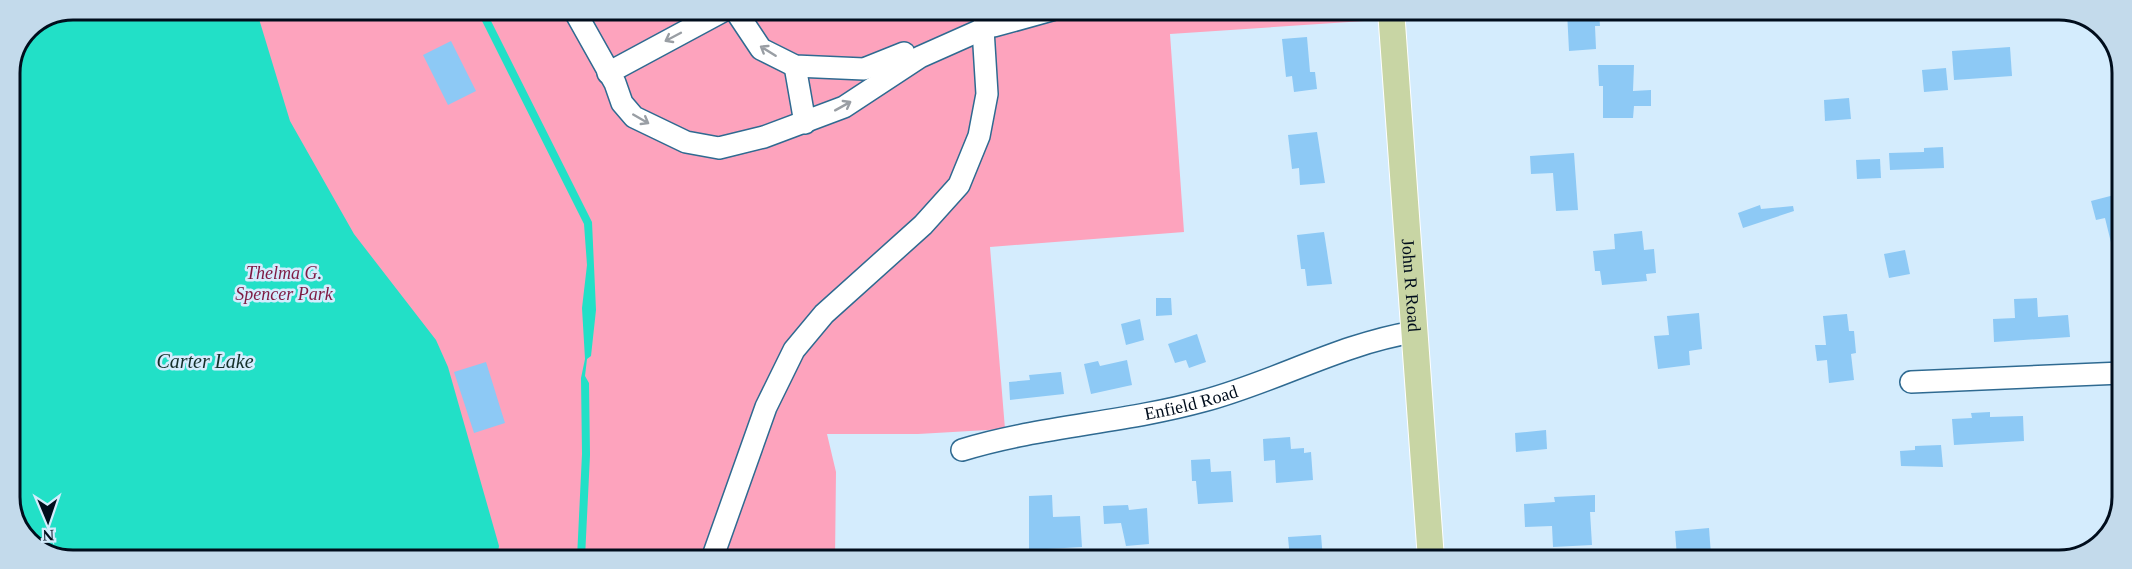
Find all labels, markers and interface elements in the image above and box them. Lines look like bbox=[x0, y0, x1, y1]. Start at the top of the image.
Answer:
one-way arrow bbox=[665, 32, 683, 43]
one-way arrow bbox=[759, 44, 776, 57]
one-way arrow bbox=[834, 100, 851, 112]
one-way arrow bbox=[632, 114, 649, 126]
street label: John R Road bbox=[1398, 238, 1424, 332]
park label: Thelma G. Spencer Park bbox=[235, 263, 334, 304]
water label: Carter Lake bbox=[156, 350, 254, 372]
street label: Enfield Road bbox=[1143, 381, 1240, 424]
north arrow bbox=[18, 491, 78, 551]
text: N bbox=[42, 527, 55, 544]

